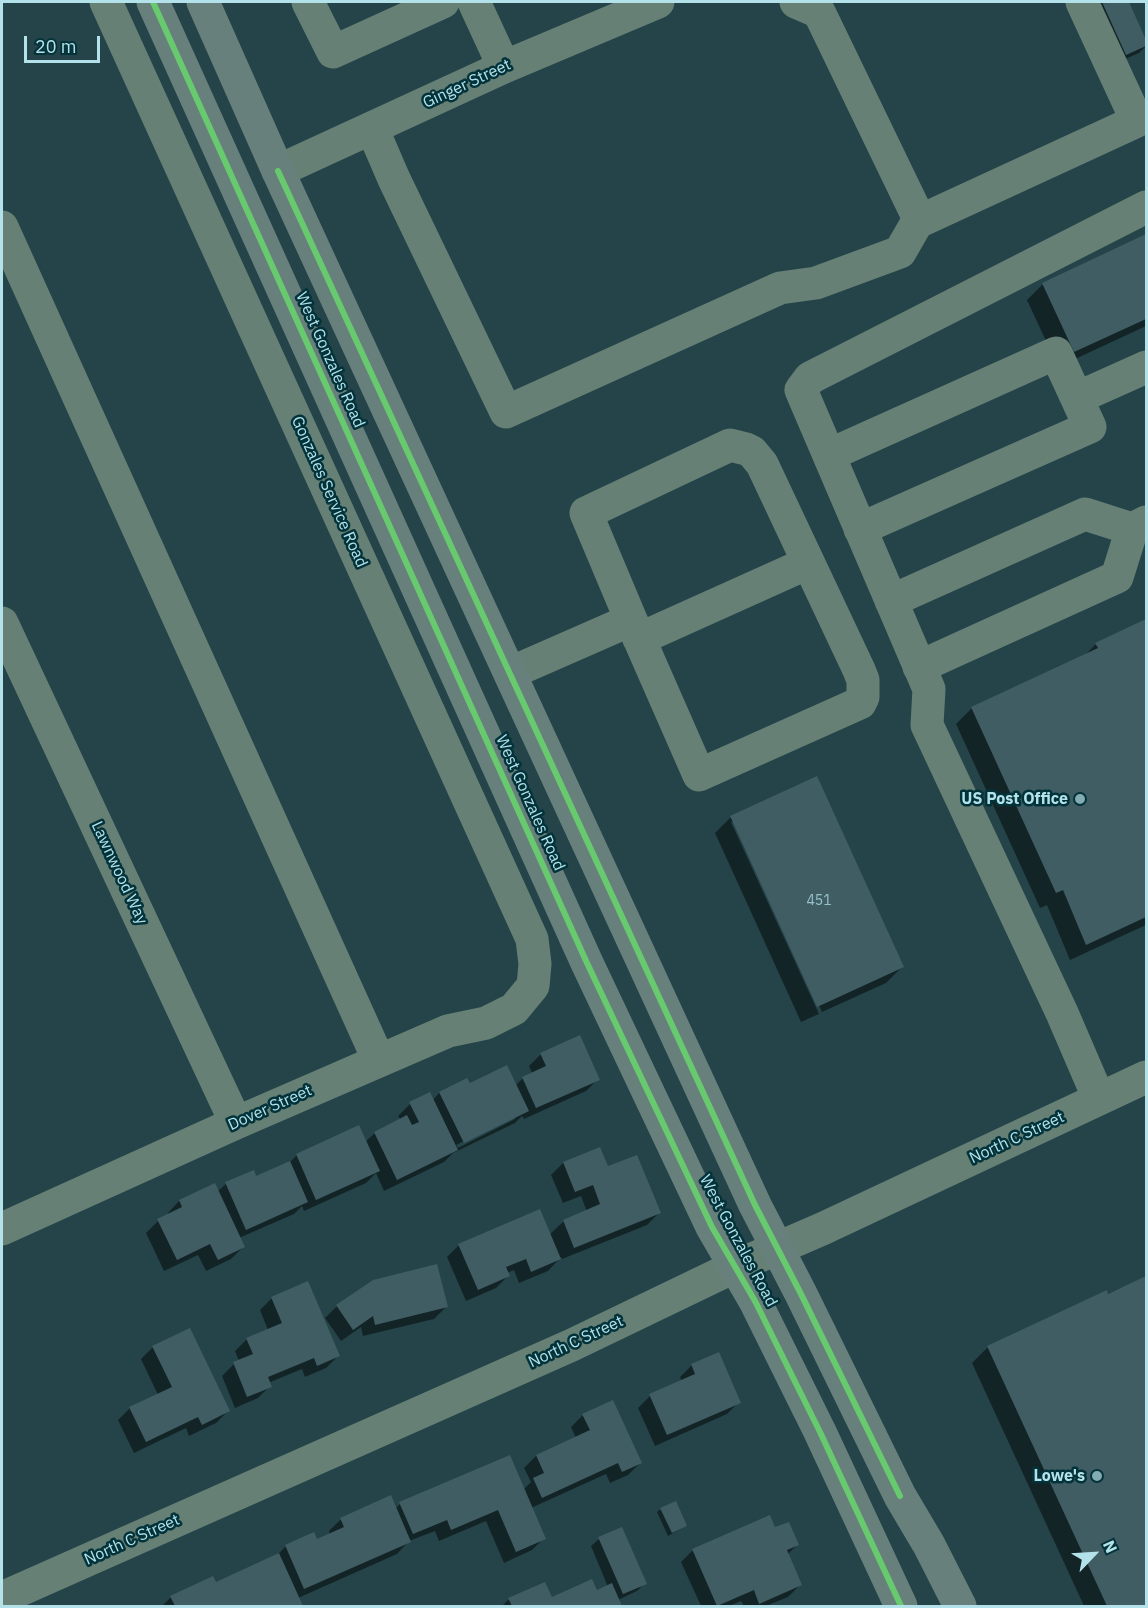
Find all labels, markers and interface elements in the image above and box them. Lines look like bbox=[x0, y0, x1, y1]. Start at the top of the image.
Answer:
scale bar bbox=[27, 24, 104, 62]
text: 20 m bbox=[35, 35, 77, 58]
street label: Ginger Street bbox=[420, 55, 514, 113]
street label: West Gonzales Road bbox=[291, 289, 369, 431]
street label: Gonzales Service Road bbox=[287, 414, 371, 570]
street label: West Gonzales Road bbox=[491, 732, 569, 874]
place label: US Post Office bbox=[961, 789, 1068, 809]
marker: US Post Office bbox=[1073, 792, 1087, 806]
street label: Lawnwood Way bbox=[87, 818, 151, 928]
house number: 451 bbox=[806, 893, 832, 909]
street label: Dover Street bbox=[225, 1081, 315, 1135]
street label: North C Street bbox=[967, 1108, 1067, 1168]
street label: West Gonzales Road bbox=[695, 1172, 781, 1310]
street label: North C Street bbox=[526, 1312, 626, 1372]
place label: Lowe's bbox=[1033, 1466, 1085, 1486]
marker: Lowe's bbox=[1090, 1469, 1104, 1483]
street label: North C Street bbox=[81, 1510, 183, 1570]
north arrow bbox=[1064, 1524, 1124, 1584]
text: N bbox=[1099, 1537, 1122, 1556]

